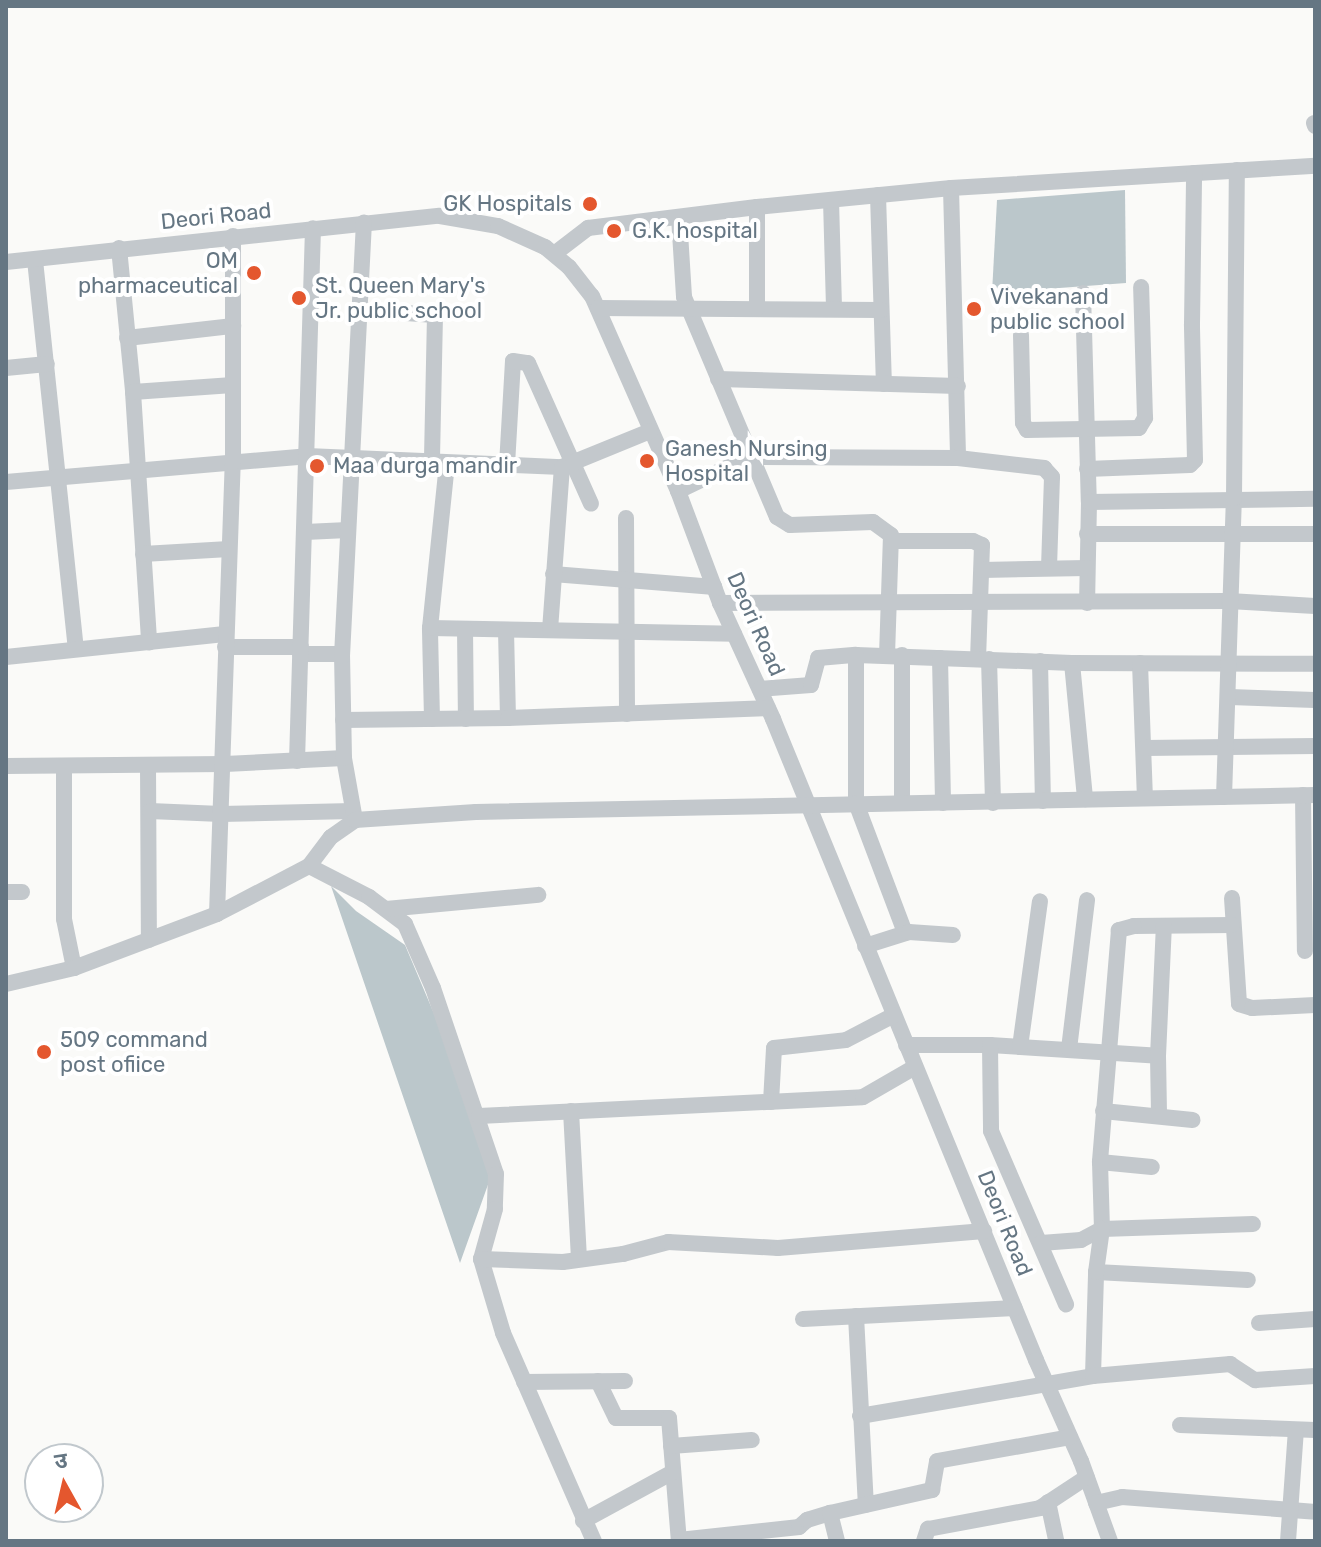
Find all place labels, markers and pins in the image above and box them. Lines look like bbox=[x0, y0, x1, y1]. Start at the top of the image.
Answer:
place label: GK Hospitals bbox=[443, 191, 572, 217]
marker: GK Hospitals bbox=[579, 193, 601, 215]
place label: G.K. hospital bbox=[632, 218, 758, 244]
marker: G.K. hospital bbox=[603, 220, 625, 242]
place label: OM pharmaceutical bbox=[78, 247, 238, 298]
marker: OM pharmaceutical bbox=[245, 264, 263, 282]
place label: St. Queen Mary's Jr. public school bbox=[315, 272, 485, 324]
place label: Vivekanand public school bbox=[990, 283, 1125, 334]
marker: St. Queen Mary's Jr. public school bbox=[290, 289, 308, 307]
marker: Vivekanand public school bbox=[965, 300, 983, 318]
place label: Ganesh Nursing Hospital bbox=[665, 435, 828, 486]
marker: Ganesh Nursing Hospital bbox=[636, 450, 658, 472]
place label: Maa durga mandir bbox=[333, 453, 517, 479]
marker: Maa durga mandir bbox=[308, 457, 326, 475]
place label: 509 command post ofiice bbox=[60, 1026, 208, 1078]
marker: 509 command post ofiice bbox=[35, 1043, 53, 1061]

